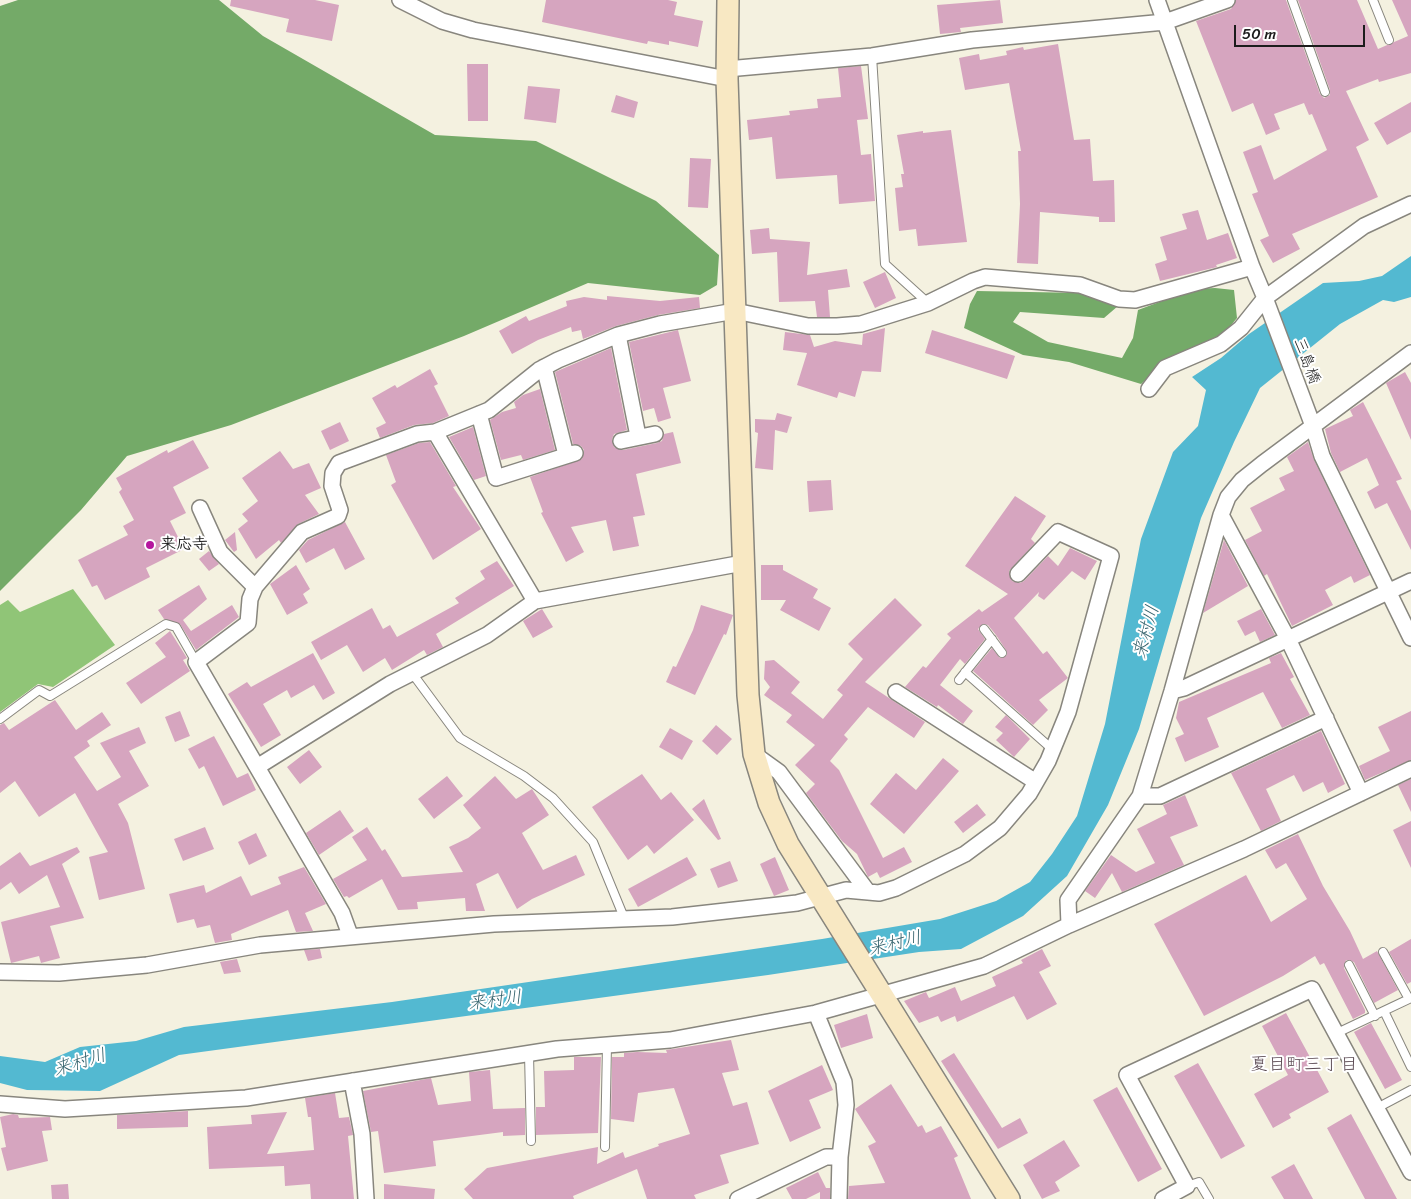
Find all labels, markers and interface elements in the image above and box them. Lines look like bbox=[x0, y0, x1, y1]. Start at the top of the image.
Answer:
scale bar bbox=[1236, 15, 1367, 47]
text: 50 m bbox=[1242, 21, 1276, 47]
street label: 三島橋 bbox=[1288, 335, 1324, 387]
place label: 来応寺 bbox=[160, 535, 208, 555]
marker: 来応寺 bbox=[144, 539, 156, 551]
water label: 来村川 bbox=[1130, 603, 1164, 661]
water label: 来村川 bbox=[866, 927, 924, 961]
water label: 来村川 bbox=[467, 987, 523, 1015]
water label: 来村川 bbox=[51, 1045, 109, 1081]
district label: 夏目町三丁目 bbox=[1250, 1054, 1358, 1076]

